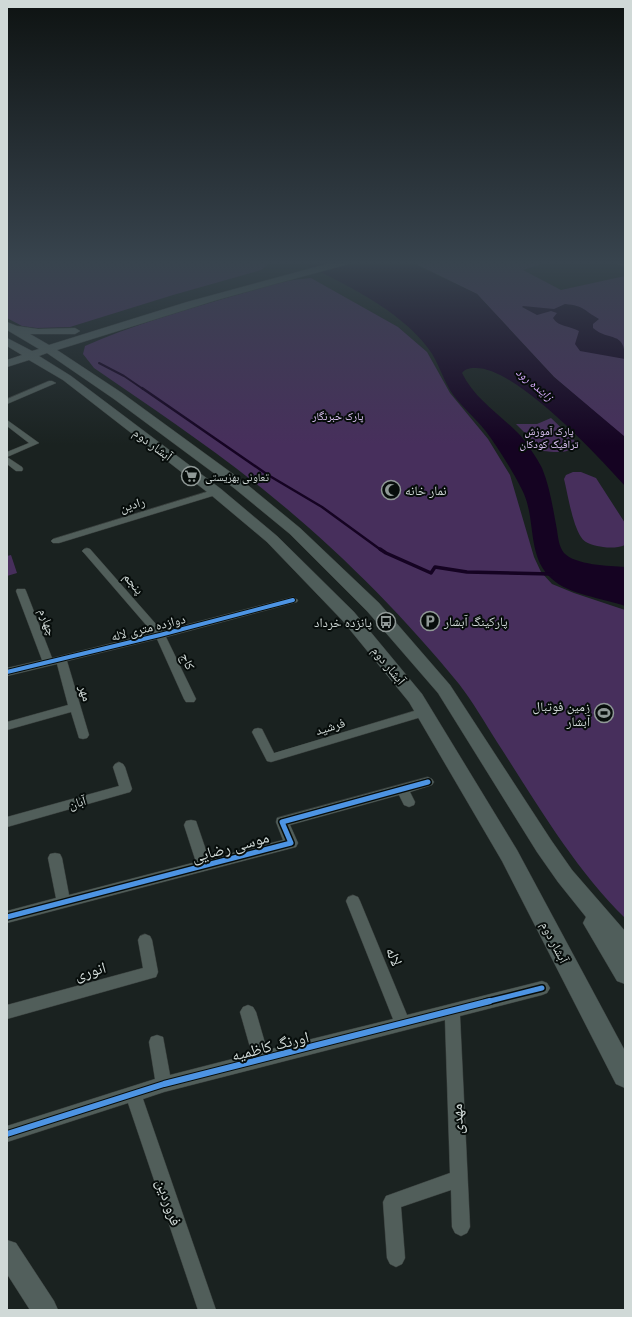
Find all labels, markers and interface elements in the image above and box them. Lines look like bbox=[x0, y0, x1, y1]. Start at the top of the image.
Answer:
water label: زاینده رود bbox=[513, 364, 558, 405]
park label: پارک خبرنگار bbox=[311, 409, 364, 423]
street label: آبشار دوم bbox=[130, 424, 176, 465]
park label: پارک آموزش ترافیک کودکان bbox=[520, 424, 579, 451]
supermarket icon: تعاونی بهزیستی bbox=[180, 465, 202, 487]
place label: تعاونی بهزیستی bbox=[205, 470, 270, 484]
mosque icon: نمار خانه bbox=[380, 479, 402, 501]
place label: نمار خانه bbox=[405, 482, 447, 499]
street label: رادین bbox=[117, 493, 147, 516]
street label: پنجم bbox=[119, 569, 148, 598]
street label: چهارم bbox=[35, 606, 60, 638]
street label: دوازده متری لاله bbox=[109, 610, 187, 645]
parking icon: پارکینگ آبشار bbox=[419, 610, 441, 632]
bus stop icon: پانزده خرداد bbox=[375, 611, 397, 633]
place label: پارکینگ آبشار bbox=[443, 613, 508, 630]
place label: پانزده خرداد bbox=[314, 614, 372, 631]
street label: آبشار دوم bbox=[368, 643, 410, 689]
street label: کاج bbox=[175, 650, 199, 673]
street label: مهر bbox=[75, 682, 96, 703]
place label: زمین فوتبال آبشار bbox=[533, 698, 591, 730]
sports icon: زمین فوتبال آبشار bbox=[593, 702, 615, 724]
street label: فرشید bbox=[313, 714, 347, 739]
street label: آبان bbox=[66, 792, 89, 813]
street label: موسی رضایی bbox=[189, 827, 271, 867]
street label: آبشار دوم bbox=[537, 918, 573, 967]
street label: لاله bbox=[383, 944, 407, 968]
street label: انوری bbox=[72, 957, 108, 985]
street label: اورنگ کاظمیه bbox=[229, 1026, 311, 1065]
street label: مهدی bbox=[446, 1103, 468, 1135]
street label: فروردین bbox=[151, 1176, 187, 1229]

